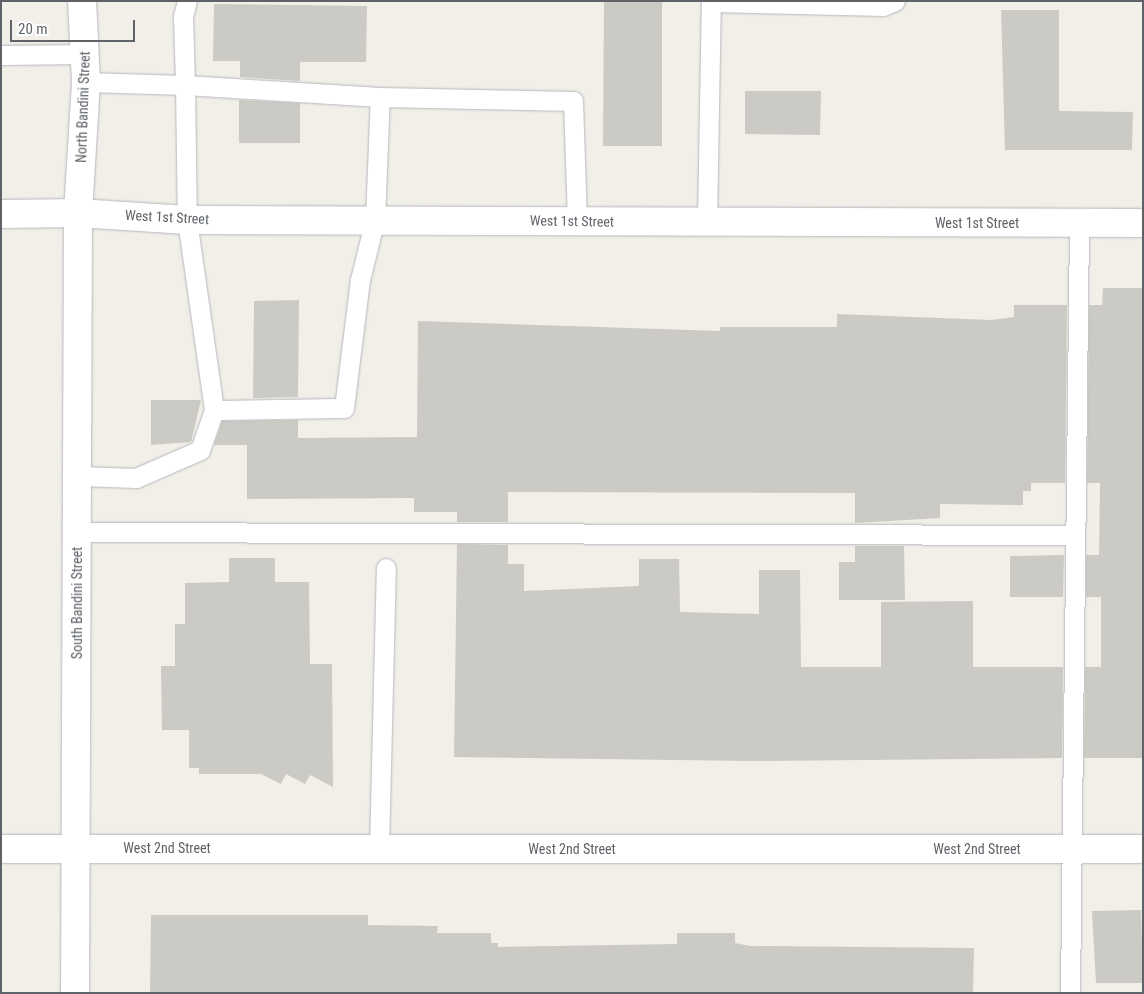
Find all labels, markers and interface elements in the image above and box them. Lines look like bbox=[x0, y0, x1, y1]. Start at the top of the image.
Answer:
scale bar bbox=[12, 10, 138, 42]
text: 20 m bbox=[18, 20, 48, 38]
street label: North Bandini Street bbox=[73, 51, 93, 163]
street label: West 1st Street bbox=[125, 206, 209, 228]
street label: West 1st Street bbox=[530, 212, 614, 230]
street label: West 1st Street bbox=[935, 215, 1019, 231]
street label: South Bandini Street bbox=[69, 547, 85, 659]
street label: West 2nd Street bbox=[123, 840, 211, 856]
street label: West 2nd Street bbox=[528, 841, 616, 857]
street label: West 2nd Street bbox=[933, 841, 1021, 857]

